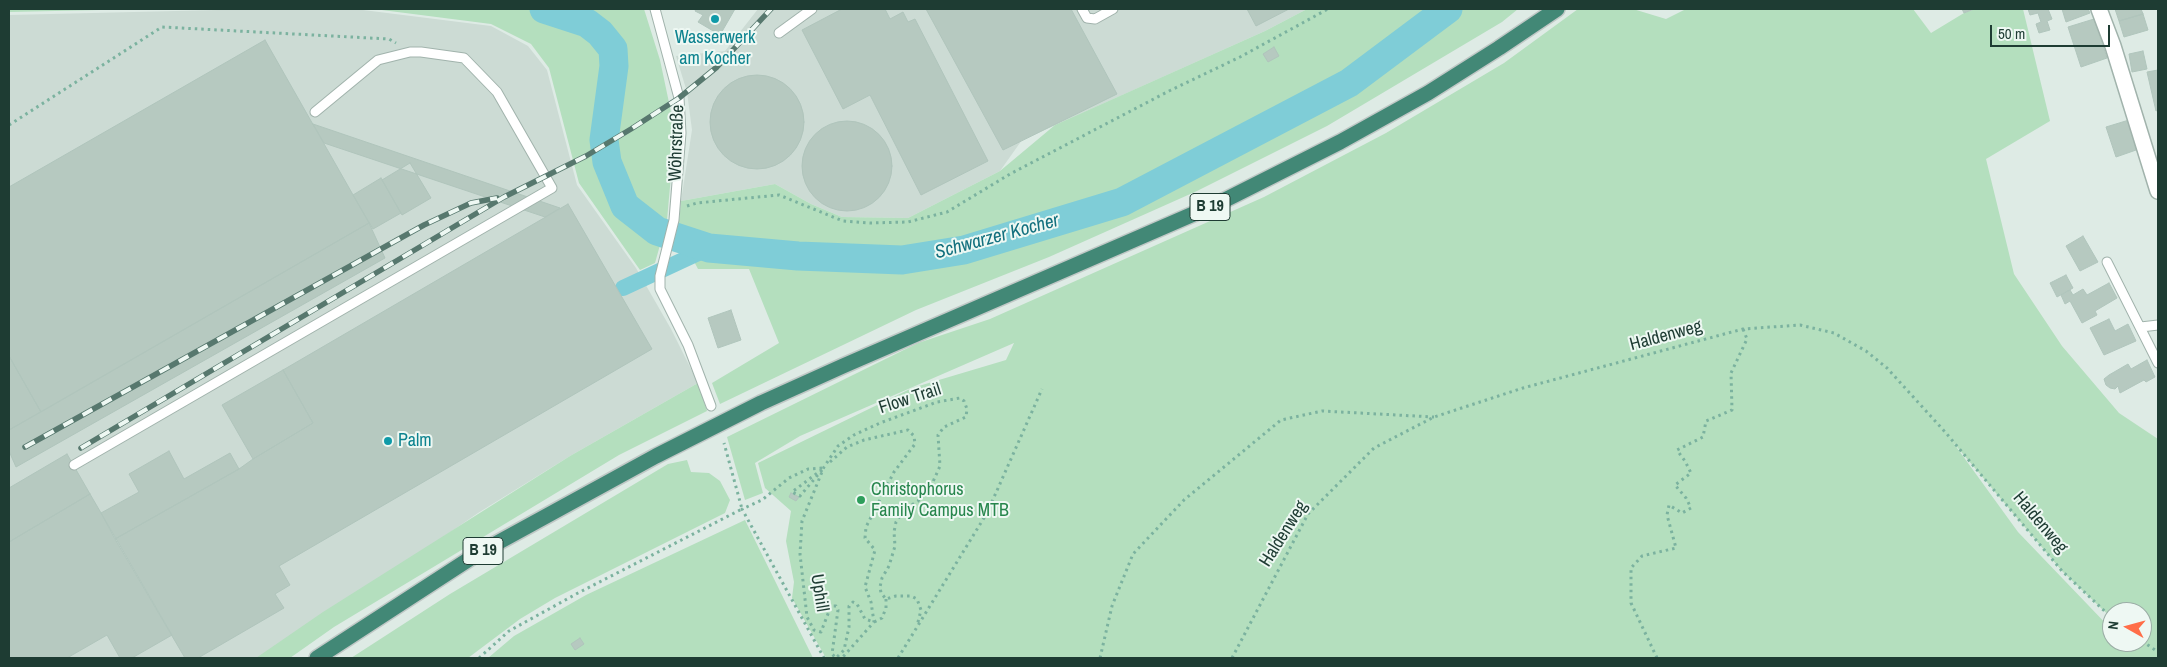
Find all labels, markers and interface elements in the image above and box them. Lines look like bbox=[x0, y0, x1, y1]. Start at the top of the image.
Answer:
marker: Wasserwerk am Kocher bbox=[709, 13, 721, 25]
scale bar bbox=[1992, 15, 2112, 47]
text: 50 m bbox=[1998, 23, 2025, 44]
place label: Wasserwerk am Kocher bbox=[675, 27, 755, 70]
street label: Wöhrstraße bbox=[665, 104, 689, 182]
road number: B 19 bbox=[1190, 193, 1230, 220]
water label: Schwarzer Kocher bbox=[933, 210, 1061, 264]
street label: Haldenweg bbox=[1628, 316, 1704, 356]
street label: Flow Trail bbox=[876, 379, 944, 419]
place label: Palm bbox=[398, 430, 432, 452]
marker: Palm bbox=[382, 435, 394, 447]
place label: Christophorus Family Campus MTB bbox=[871, 479, 1009, 522]
street label: Haldenweg bbox=[2008, 488, 2072, 558]
marker: Christophorus Family Campus MTB bbox=[855, 494, 867, 506]
street label: Haldenweg bbox=[1255, 497, 1313, 571]
road number: B 19 bbox=[463, 538, 503, 564]
street label: Uphill bbox=[805, 573, 833, 613]
north arrow bbox=[2102, 602, 2152, 652]
text: N bbox=[2104, 620, 2123, 631]

